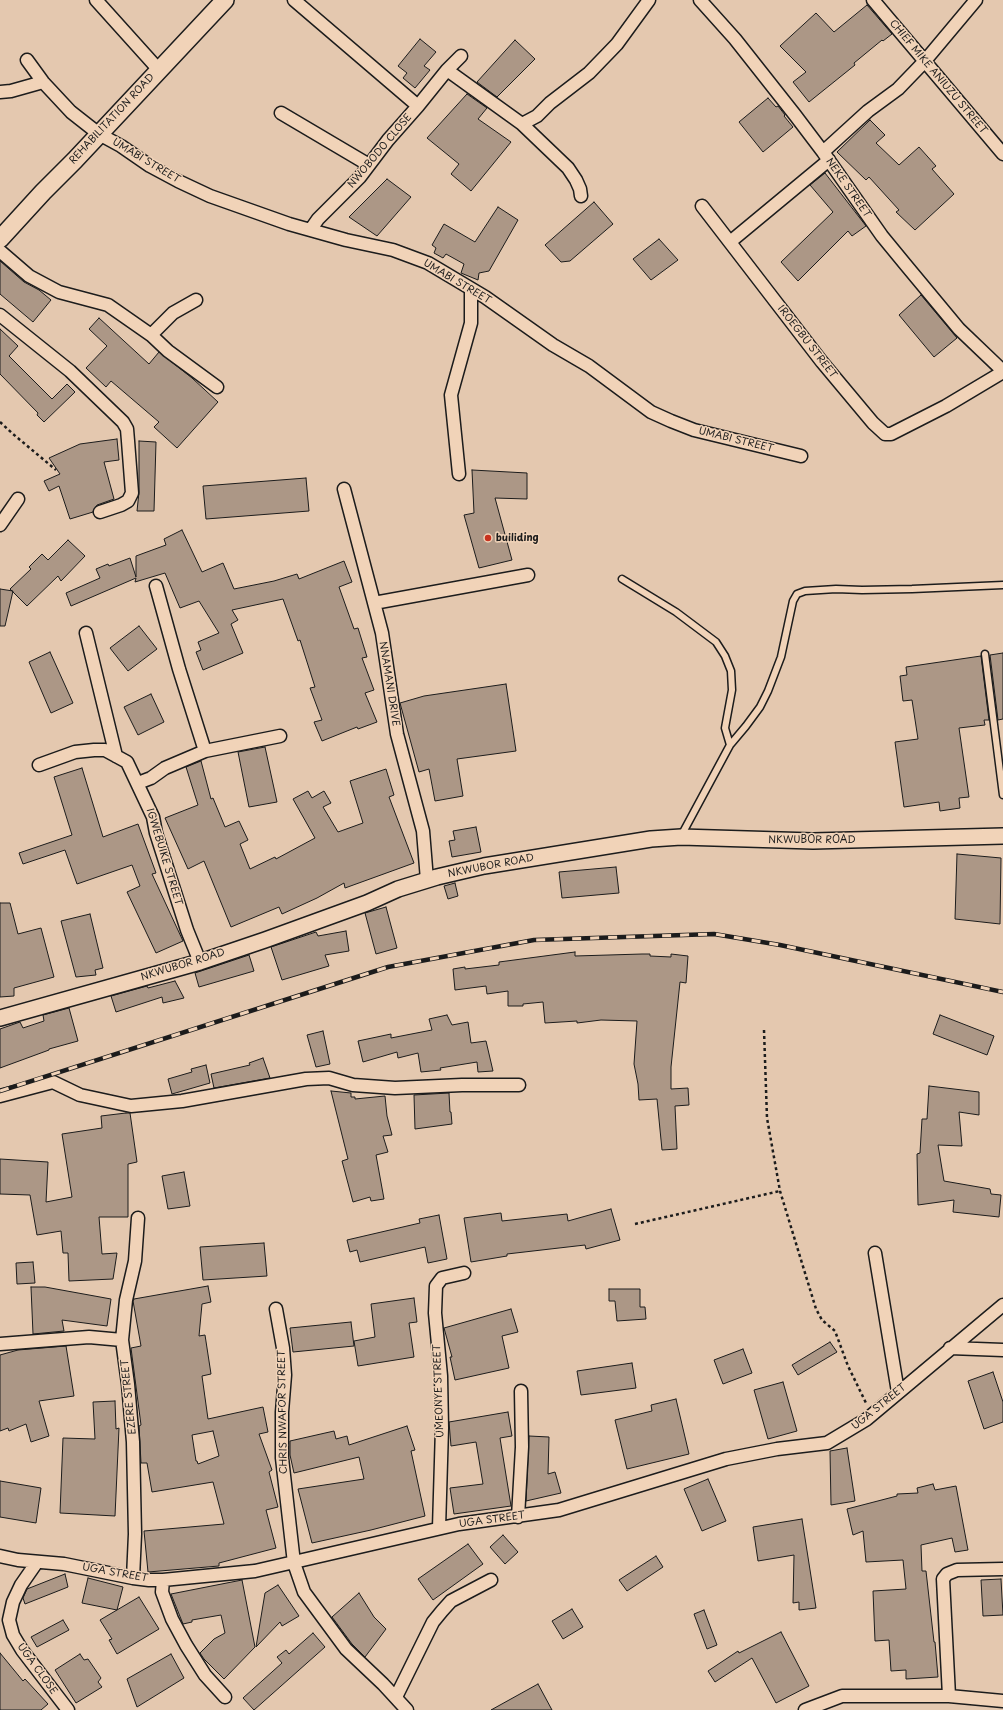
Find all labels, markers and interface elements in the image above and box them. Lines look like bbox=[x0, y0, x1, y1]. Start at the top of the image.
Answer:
street label: CHIEF MIKE ANIUZU STREET bbox=[887, 18, 989, 136]
street label: REHABILITATION ROAD bbox=[67, 71, 157, 167]
street label: NWOBODO CLOSE bbox=[345, 111, 415, 191]
street label: UMABI STREET bbox=[110, 136, 182, 186]
street label: NEKE STREET bbox=[823, 156, 873, 220]
street label: UMABI STREET bbox=[421, 257, 493, 307]
street label: IROEGBU STREET bbox=[775, 303, 839, 381]
street label: UMABI STREET bbox=[697, 425, 775, 455]
place label: builiding bbox=[496, 532, 539, 544]
marker: builiding bbox=[483, 533, 493, 543]
street label: NNAMANI DRIVE bbox=[376, 641, 402, 727]
street label: IGWEBUIKE STREET bbox=[144, 807, 184, 907]
street label: NKWUBOR ROAD bbox=[768, 834, 856, 846]
street label: NKWUBOR ROAD bbox=[447, 852, 535, 880]
street label: NKWUBOR ROAD bbox=[139, 946, 227, 984]
street label: UMEONYE STREET bbox=[431, 1344, 447, 1438]
street label: CHRIS NWAFOR STREET bbox=[276, 1350, 290, 1474]
street label: EZERE STREET bbox=[119, 1359, 139, 1435]
street label: UGA STREET bbox=[849, 1381, 909, 1433]
street label: UGA STREET bbox=[458, 1509, 526, 1531]
street label: UGA STREET bbox=[81, 1561, 149, 1585]
street label: UGA CLOSE bbox=[14, 1641, 60, 1697]

